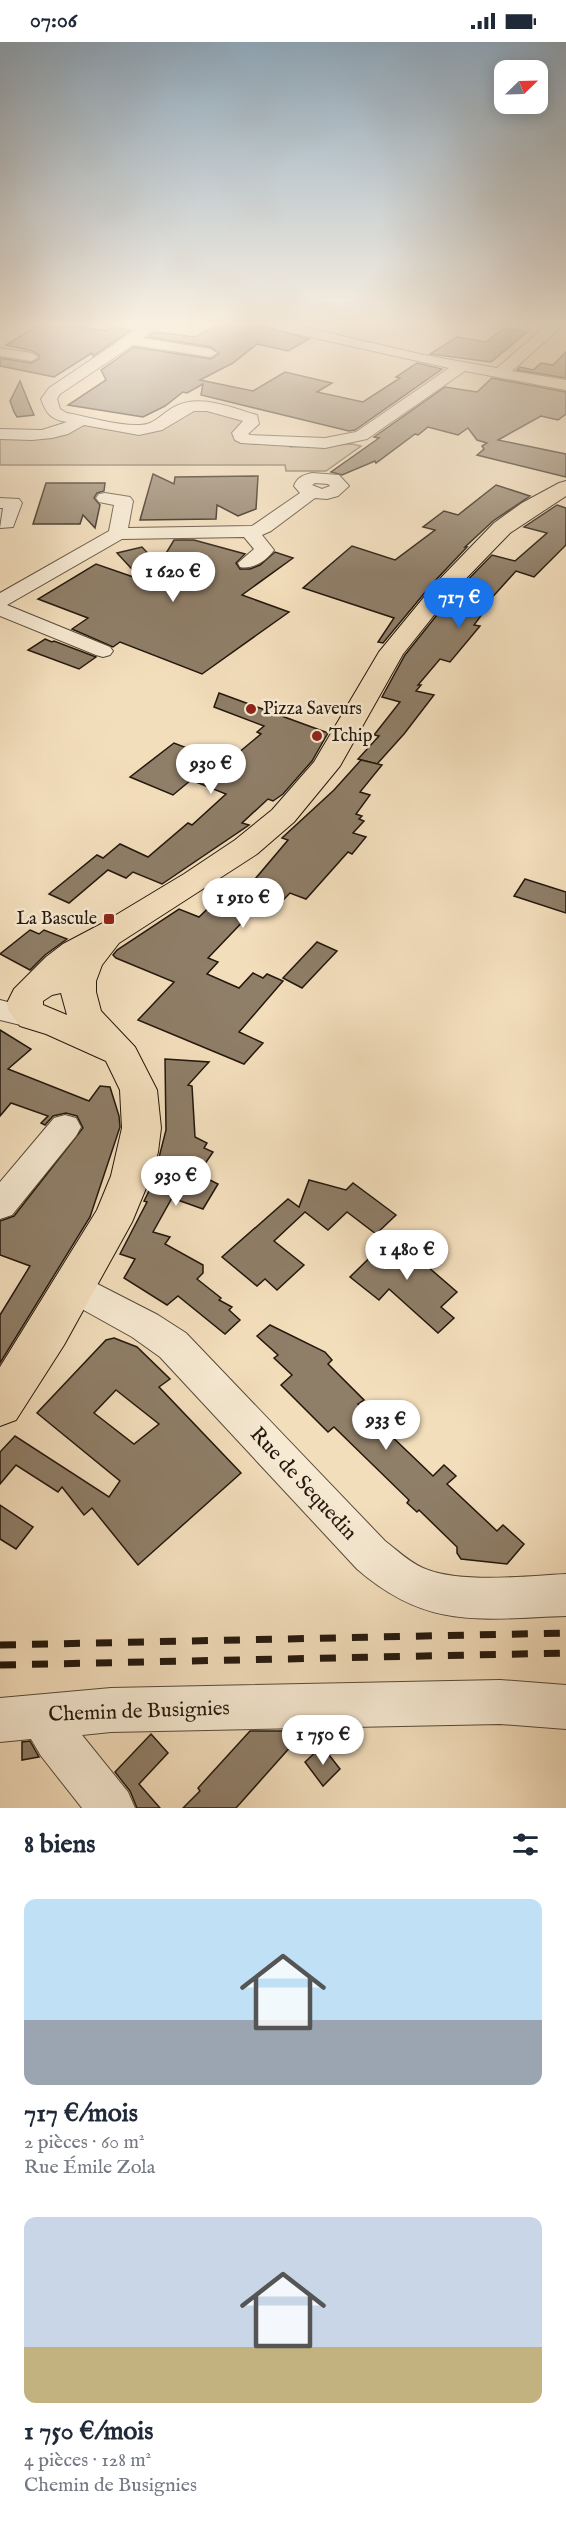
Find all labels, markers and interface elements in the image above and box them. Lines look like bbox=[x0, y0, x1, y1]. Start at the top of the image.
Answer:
text: 07:06 bbox=[30, 7, 77, 35]
north arrow bbox=[494, 60, 548, 114]
map controls bbox=[494, 60, 548, 114]
pin: 1 620 € bbox=[118, 552, 228, 603]
text: 1 620 € bbox=[145, 559, 201, 584]
pin: 717 € bbox=[417, 578, 501, 629]
text: 717 € bbox=[438, 585, 480, 610]
place label: Pizza Saveurs bbox=[263, 698, 362, 721]
marker: Pizza Saveurs bbox=[244, 702, 258, 716]
place label: Tchip bbox=[329, 725, 373, 748]
marker: Tchip bbox=[310, 729, 324, 743]
pin: 930 € bbox=[169, 744, 253, 795]
text: 930 € bbox=[190, 751, 232, 776]
pin: 1 910 € bbox=[188, 878, 298, 929]
text: 1 910 € bbox=[216, 885, 270, 910]
place label: La Bascule bbox=[16, 908, 97, 931]
marker: La Bascule bbox=[102, 912, 116, 926]
pin: 930 € bbox=[134, 1156, 218, 1207]
text: 930 € bbox=[155, 1163, 197, 1188]
pin: 1 480 € bbox=[352, 1230, 462, 1281]
text: 1 480 € bbox=[379, 1237, 435, 1262]
pin: 933 € bbox=[344, 1400, 428, 1451]
text: 933 € bbox=[366, 1407, 406, 1432]
street label: Rue de Sequedin bbox=[243, 1422, 363, 1546]
street label: Chemin de Busignies bbox=[48, 1695, 230, 1729]
pin: 1 750 € bbox=[268, 1715, 378, 1766]
text: 1 750 € bbox=[296, 1722, 350, 1747]
text: 8 biens bbox=[24, 1828, 95, 1861]
icon: filters bbox=[509, 1828, 542, 1861]
icon: home bbox=[229, 1938, 337, 2046]
text: 717 €/mois bbox=[24, 2097, 138, 2130]
text: 2 pièces · 60 m² bbox=[24, 2130, 145, 2155]
text: Rue Émile Zola bbox=[24, 2155, 155, 2180]
icon: home bbox=[229, 2256, 337, 2364]
text: 1 750 €/mois bbox=[24, 2415, 153, 2448]
text: 4 pièces · 128 m² bbox=[24, 2448, 151, 2473]
text: Chemin de Busignies bbox=[24, 2473, 197, 2498]

